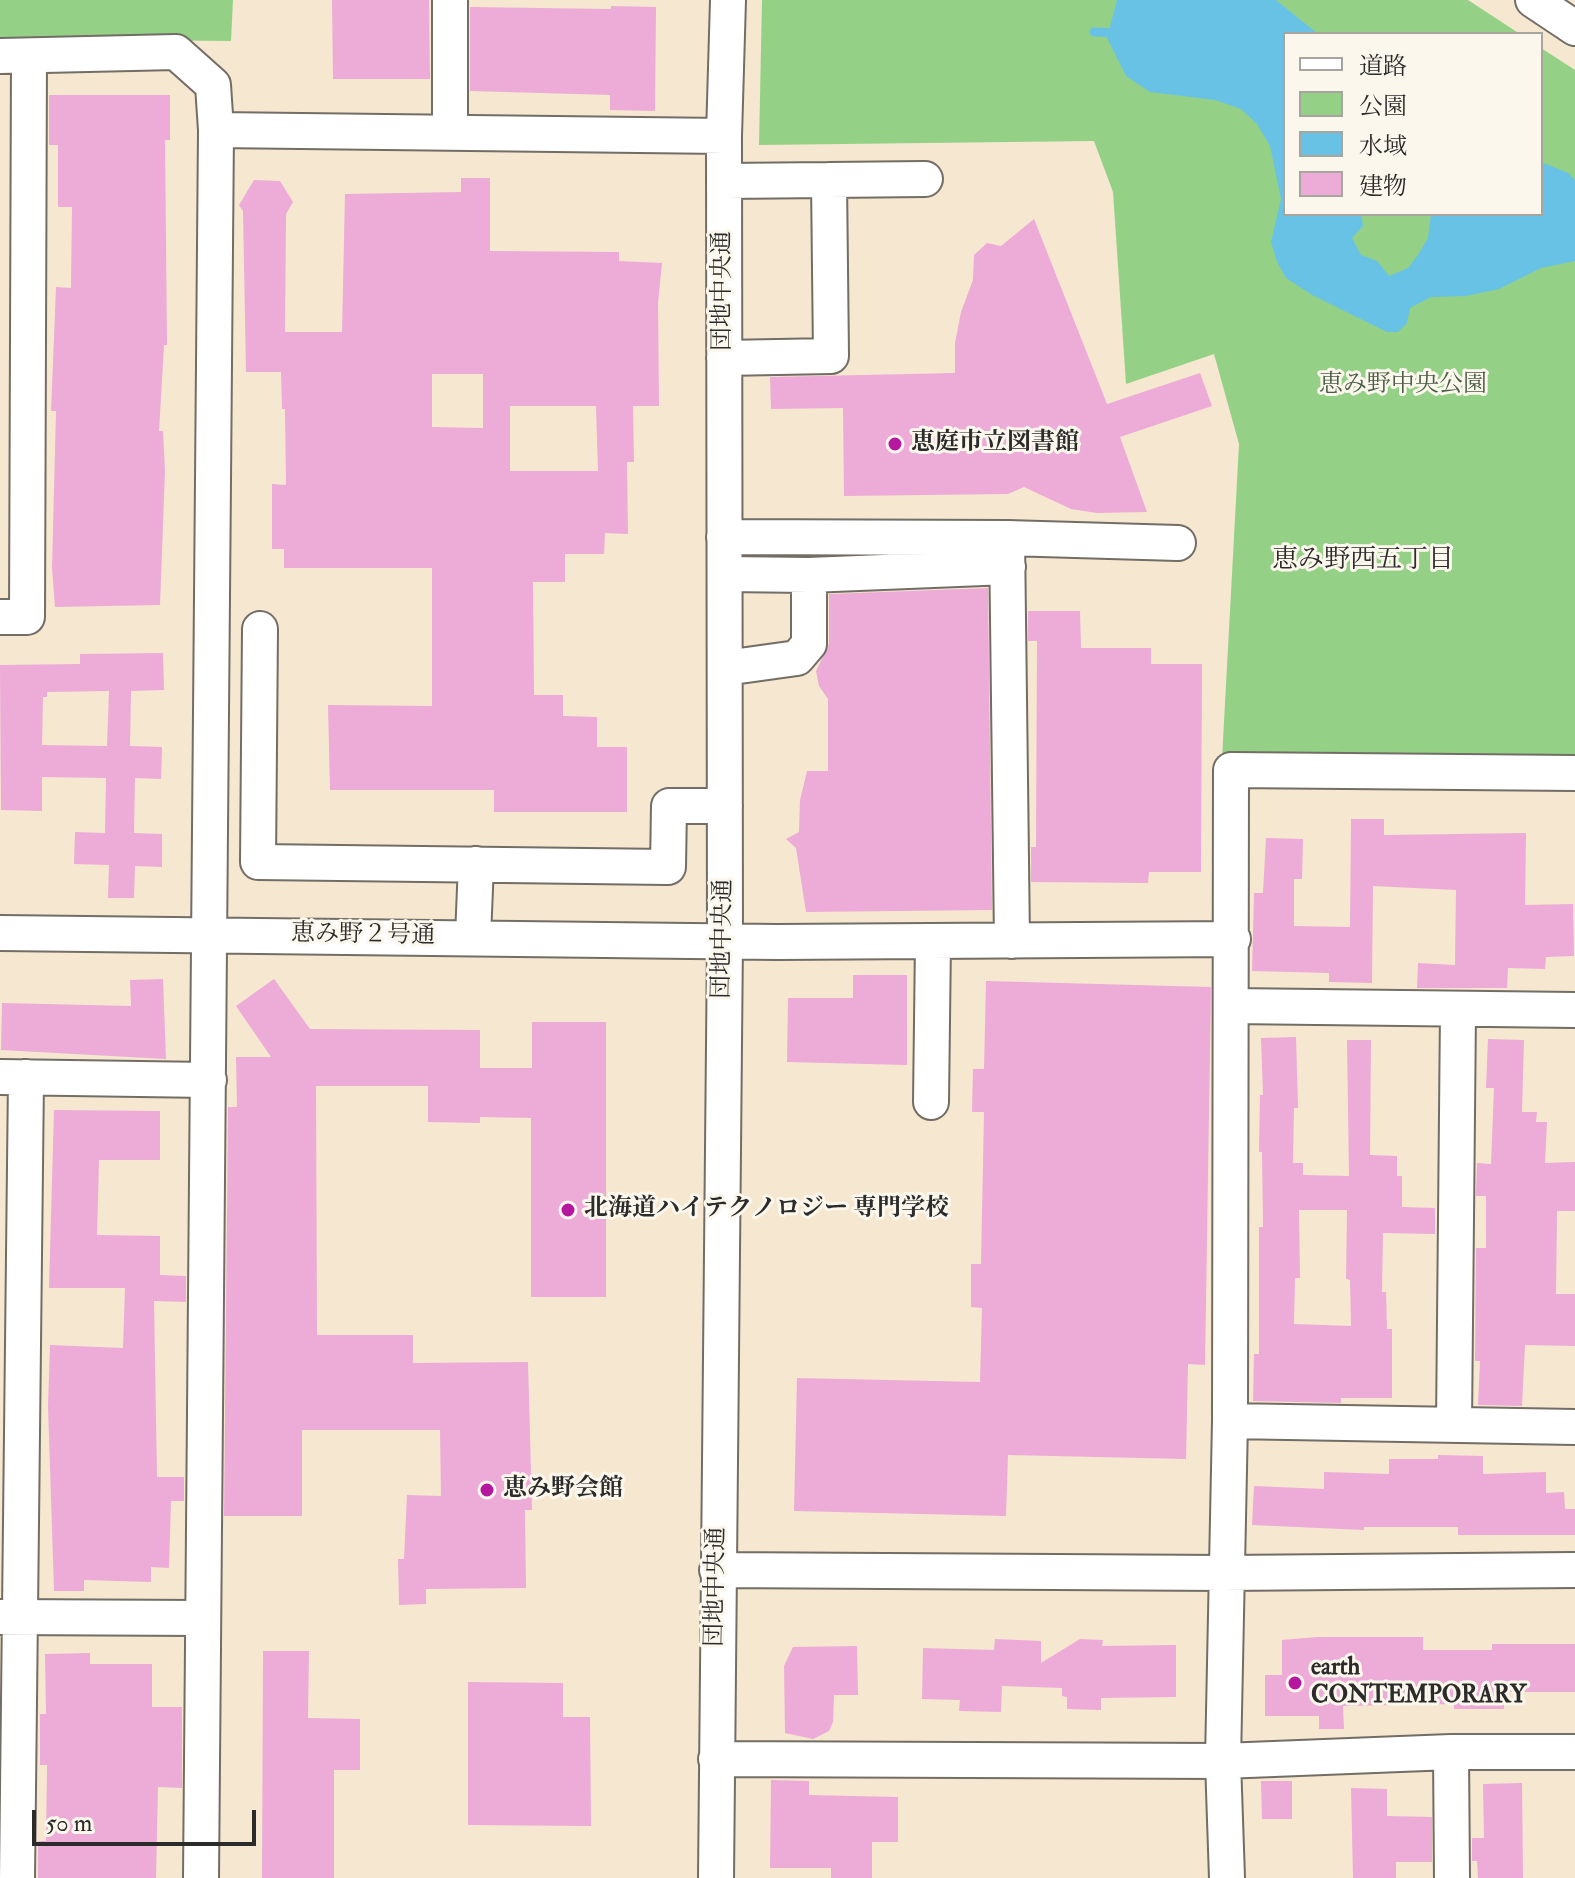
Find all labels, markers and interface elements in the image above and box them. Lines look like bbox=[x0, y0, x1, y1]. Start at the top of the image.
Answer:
legend bbox=[1283, 32, 1543, 216]
text: 道路 bbox=[1359, 51, 1407, 82]
text: 公園 bbox=[1359, 91, 1407, 122]
text: 水域 bbox=[1359, 131, 1407, 162]
text: 建物 bbox=[1359, 171, 1407, 202]
street label: 団地中央通 bbox=[710, 231, 738, 351]
park label: 恵み野中央公園 bbox=[1319, 372, 1487, 400]
place label: 恵庭市立図書館 bbox=[911, 430, 1079, 458]
marker: 恵庭市立図書館 bbox=[886, 435, 904, 453]
district label: 恵み野西五丁目 bbox=[1272, 545, 1454, 577]
street label: 団地中央通 bbox=[709, 879, 739, 999]
street label: 恵み野２号通 bbox=[291, 920, 435, 952]
place label: 北海道ハイテクノロジー 専門学校 bbox=[584, 1196, 949, 1224]
marker: 北海道ハイテクノロジー 専門学校 bbox=[559, 1201, 577, 1219]
place label: 恵み野会館 bbox=[503, 1476, 623, 1504]
marker: 恵み野会館 bbox=[478, 1481, 496, 1499]
street label: 団地中央通 bbox=[702, 1527, 732, 1647]
place label: earth CONTEMPORARY bbox=[1311, 1655, 1526, 1711]
marker: earth CONTEMPORARY bbox=[1286, 1674, 1304, 1692]
scale bar bbox=[36, 1794, 260, 1844]
text: 50 m bbox=[46, 1808, 92, 1839]

